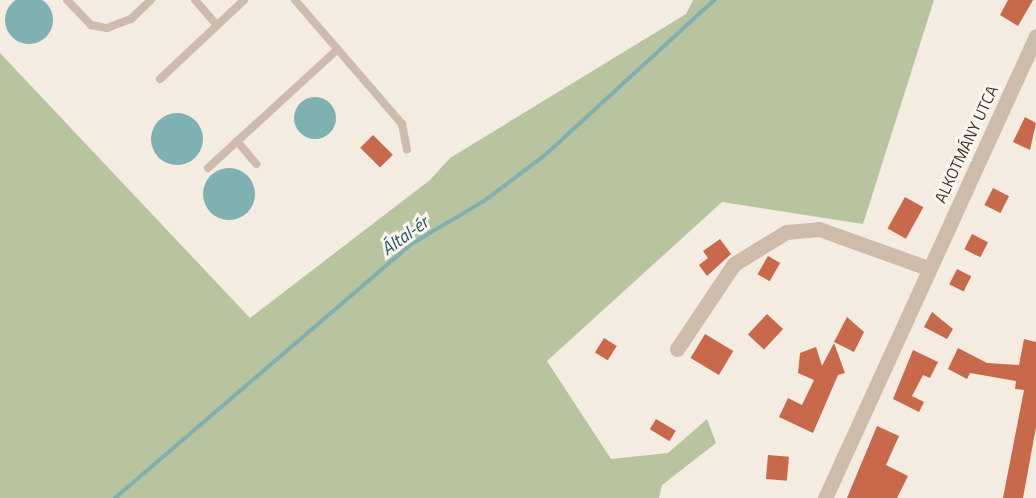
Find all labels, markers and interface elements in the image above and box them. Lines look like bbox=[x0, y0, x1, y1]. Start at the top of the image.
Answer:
street label: ALKOTMÁNY UTCA bbox=[930, 82, 1002, 206]
water label: Által-ér bbox=[377, 212, 433, 260]

